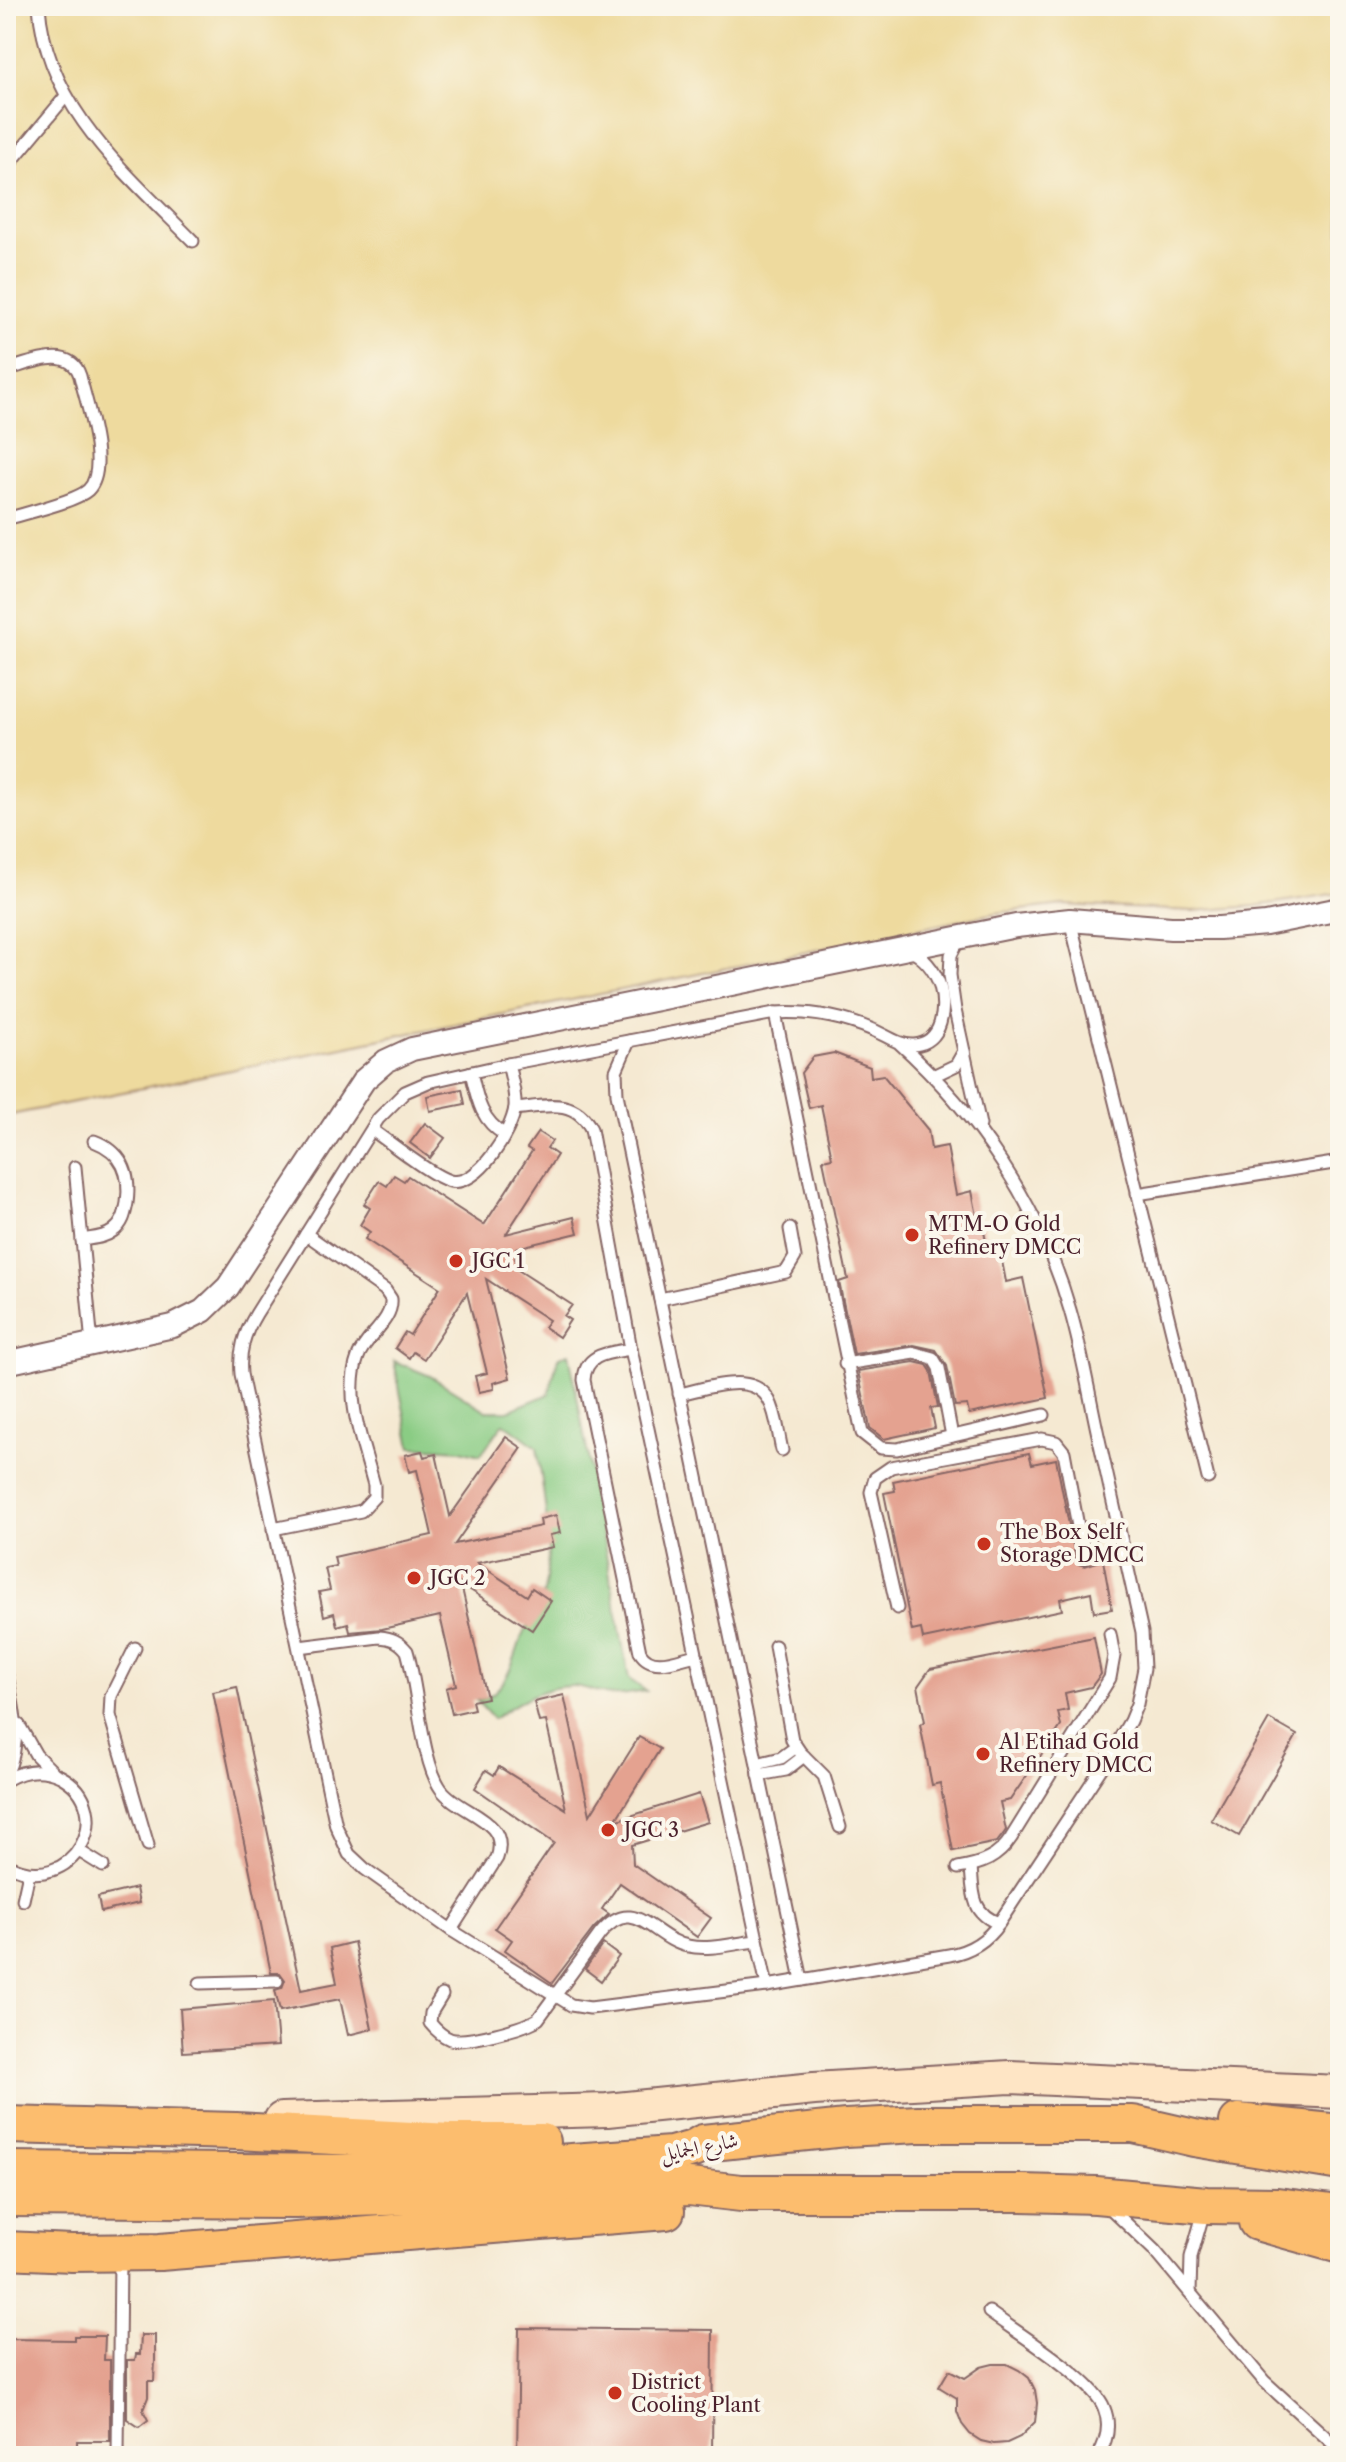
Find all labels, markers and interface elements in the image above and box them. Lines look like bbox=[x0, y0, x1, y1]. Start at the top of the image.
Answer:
place label: MTM-O Gold Refinery DMCC bbox=[928, 1212, 1081, 1259]
marker: MTM-O Gold Refinery DMCC bbox=[903, 1226, 921, 1244]
place label: JGC 1 bbox=[469, 1249, 525, 1273]
marker: JGC 1 bbox=[447, 1252, 465, 1270]
place label: The Box Self Storage DMCC bbox=[1000, 1520, 1144, 1567]
marker: The Box Self Storage DMCC bbox=[975, 1535, 993, 1553]
place label: JGC 2 bbox=[427, 1566, 486, 1590]
marker: JGC 2 bbox=[405, 1569, 423, 1587]
place label: Al Etihad Gold Refinery DMCC bbox=[998, 1730, 1152, 1777]
marker: Al Etihad Gold Refinery DMCC bbox=[974, 1745, 992, 1763]
place label: JGC 3 bbox=[621, 1818, 679, 1842]
marker: JGC 3 bbox=[599, 1821, 617, 1839]
street label: شارع الجمايل bbox=[658, 2128, 741, 2172]
place label: District Cooling Plant bbox=[631, 2370, 761, 2417]
marker: District Cooling Plant bbox=[606, 2384, 624, 2402]

